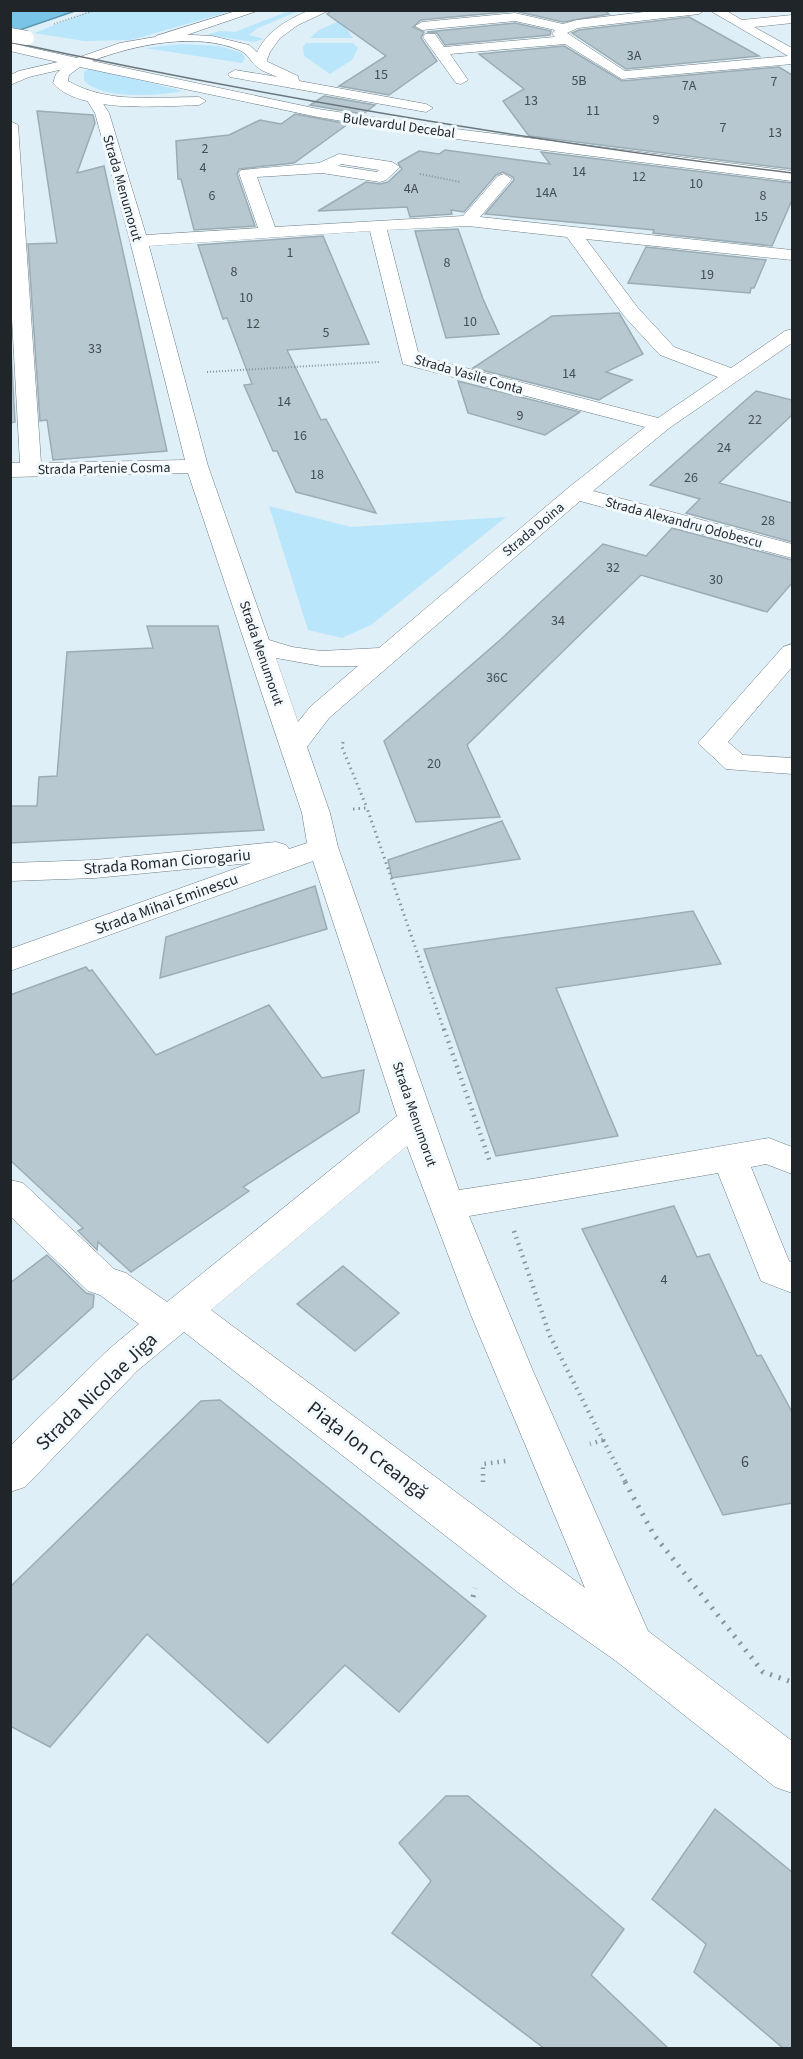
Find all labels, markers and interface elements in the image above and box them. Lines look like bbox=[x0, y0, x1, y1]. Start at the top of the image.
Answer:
house number: 3A bbox=[627, 46, 642, 66]
house number: 15 bbox=[374, 65, 388, 85]
house number: 5B bbox=[571, 71, 587, 91]
house number: 7 bbox=[771, 72, 778, 92]
house number: 7A bbox=[682, 76, 697, 96]
house number: 13 bbox=[524, 91, 538, 111]
house number: 11 bbox=[586, 101, 600, 121]
street label: Bulevardul Decebal bbox=[342, 108, 457, 144]
house number: 9 bbox=[653, 110, 660, 130]
house number: 7 bbox=[720, 118, 727, 138]
house number: 13 bbox=[768, 123, 782, 143]
street label: Strada Menumorut bbox=[97, 133, 147, 244]
house number: 2 bbox=[202, 139, 209, 159]
house number: 4 bbox=[200, 158, 207, 178]
house number: 14 bbox=[572, 162, 586, 182]
house number: 12 bbox=[632, 167, 646, 187]
house number: 10 bbox=[689, 174, 703, 194]
house number: 4A bbox=[404, 179, 419, 199]
house number: 14A bbox=[535, 183, 557, 203]
house number: 6 bbox=[209, 186, 216, 206]
house number: 8 bbox=[760, 186, 767, 206]
house number: 15 bbox=[754, 207, 768, 227]
house number: 1 bbox=[287, 243, 294, 263]
house number: 8 bbox=[444, 253, 451, 273]
house number: 8 bbox=[231, 262, 238, 282]
house number: 19 bbox=[700, 265, 714, 285]
house number: 10 bbox=[239, 288, 253, 308]
house number: 10 bbox=[463, 312, 477, 332]
house number: 12 bbox=[246, 314, 260, 334]
house number: 5 bbox=[323, 323, 330, 343]
house number: 33 bbox=[88, 339, 102, 359]
street label: Strada Vasile Conta bbox=[412, 350, 526, 400]
house number: 14 bbox=[562, 364, 576, 384]
house number: 14 bbox=[277, 392, 291, 412]
house number: 9 bbox=[517, 406, 524, 426]
house number: 22 bbox=[748, 410, 762, 430]
house number: 16 bbox=[293, 426, 307, 446]
house number: 24 bbox=[717, 438, 731, 458]
street label: Strada Partenie Cosma bbox=[37, 458, 171, 480]
house number: 18 bbox=[310, 465, 324, 485]
house number: 26 bbox=[684, 468, 698, 488]
street label: Strada Alexandru Odobescu bbox=[603, 492, 765, 554]
street label: Strada Doina bbox=[498, 498, 569, 562]
house number: 28 bbox=[761, 511, 775, 531]
house number: 32 bbox=[606, 558, 620, 578]
house number: 30 bbox=[709, 570, 723, 590]
street label: Strada Menumorut bbox=[234, 598, 288, 709]
house number: 34 bbox=[551, 611, 565, 631]
house number: 36C bbox=[486, 668, 508, 688]
house number: 20 bbox=[427, 754, 441, 774]
street label: Strada Roman Ciorogariu bbox=[83, 844, 252, 880]
street label: Strada Mihai Eminescu bbox=[91, 868, 241, 940]
street label: Strada Menumorut bbox=[387, 1059, 441, 1170]
house number: 4 bbox=[661, 1270, 668, 1290]
street label: Strada Nicolae Jiga bbox=[30, 1326, 164, 1457]
street label: Piața Ion Creangă bbox=[301, 1395, 434, 1507]
house number: 6 bbox=[741, 1451, 749, 1473]

